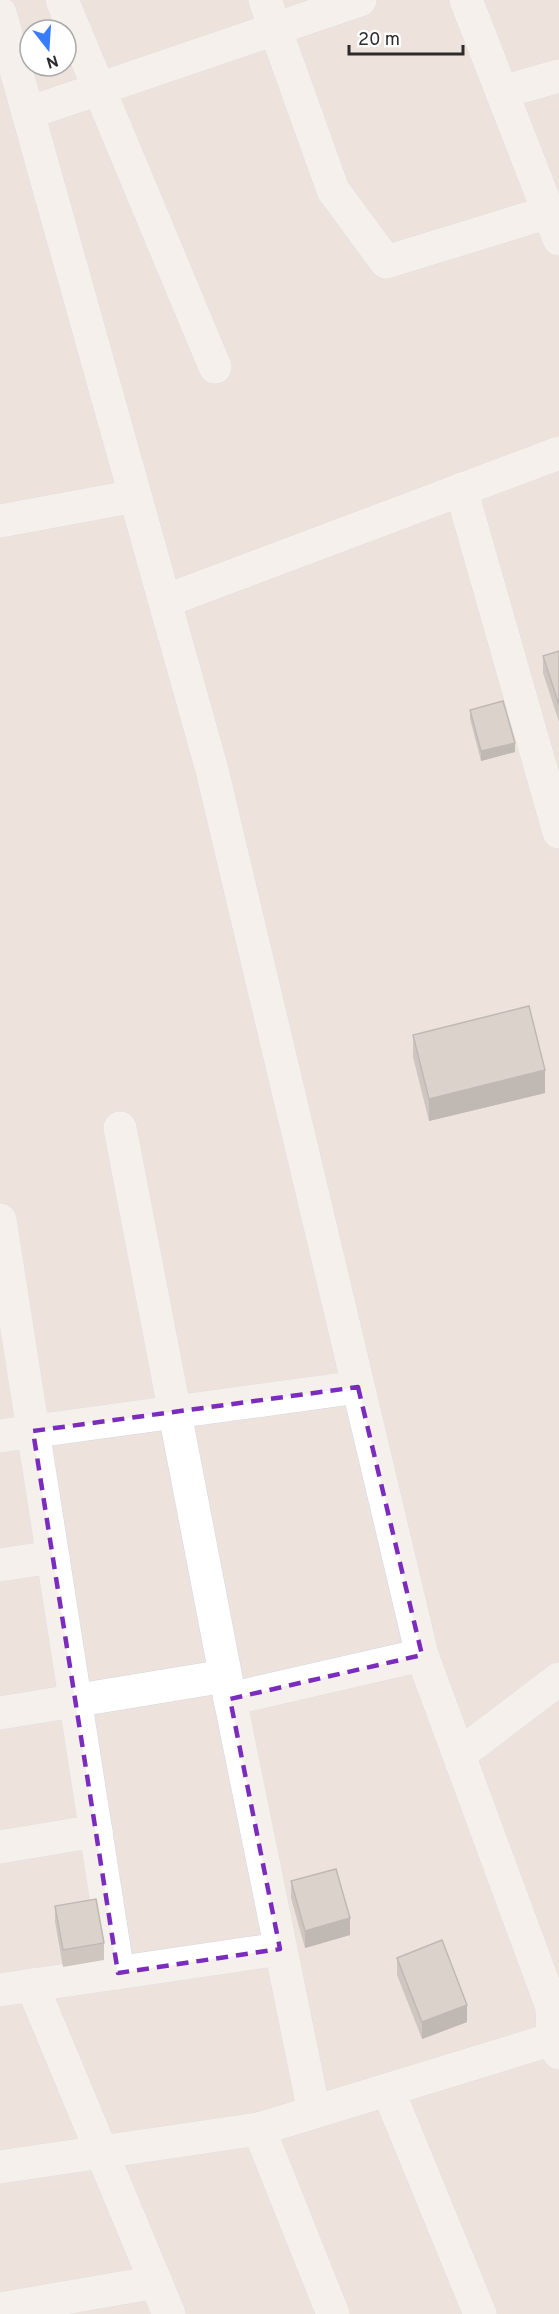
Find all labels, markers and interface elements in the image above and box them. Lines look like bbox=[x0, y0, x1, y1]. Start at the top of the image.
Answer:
north arrow bbox=[18, 18, 78, 78]
scale bar bbox=[349, 18, 463, 56]
text: 20 m bbox=[358, 29, 400, 52]
text: N bbox=[43, 49, 60, 72]

